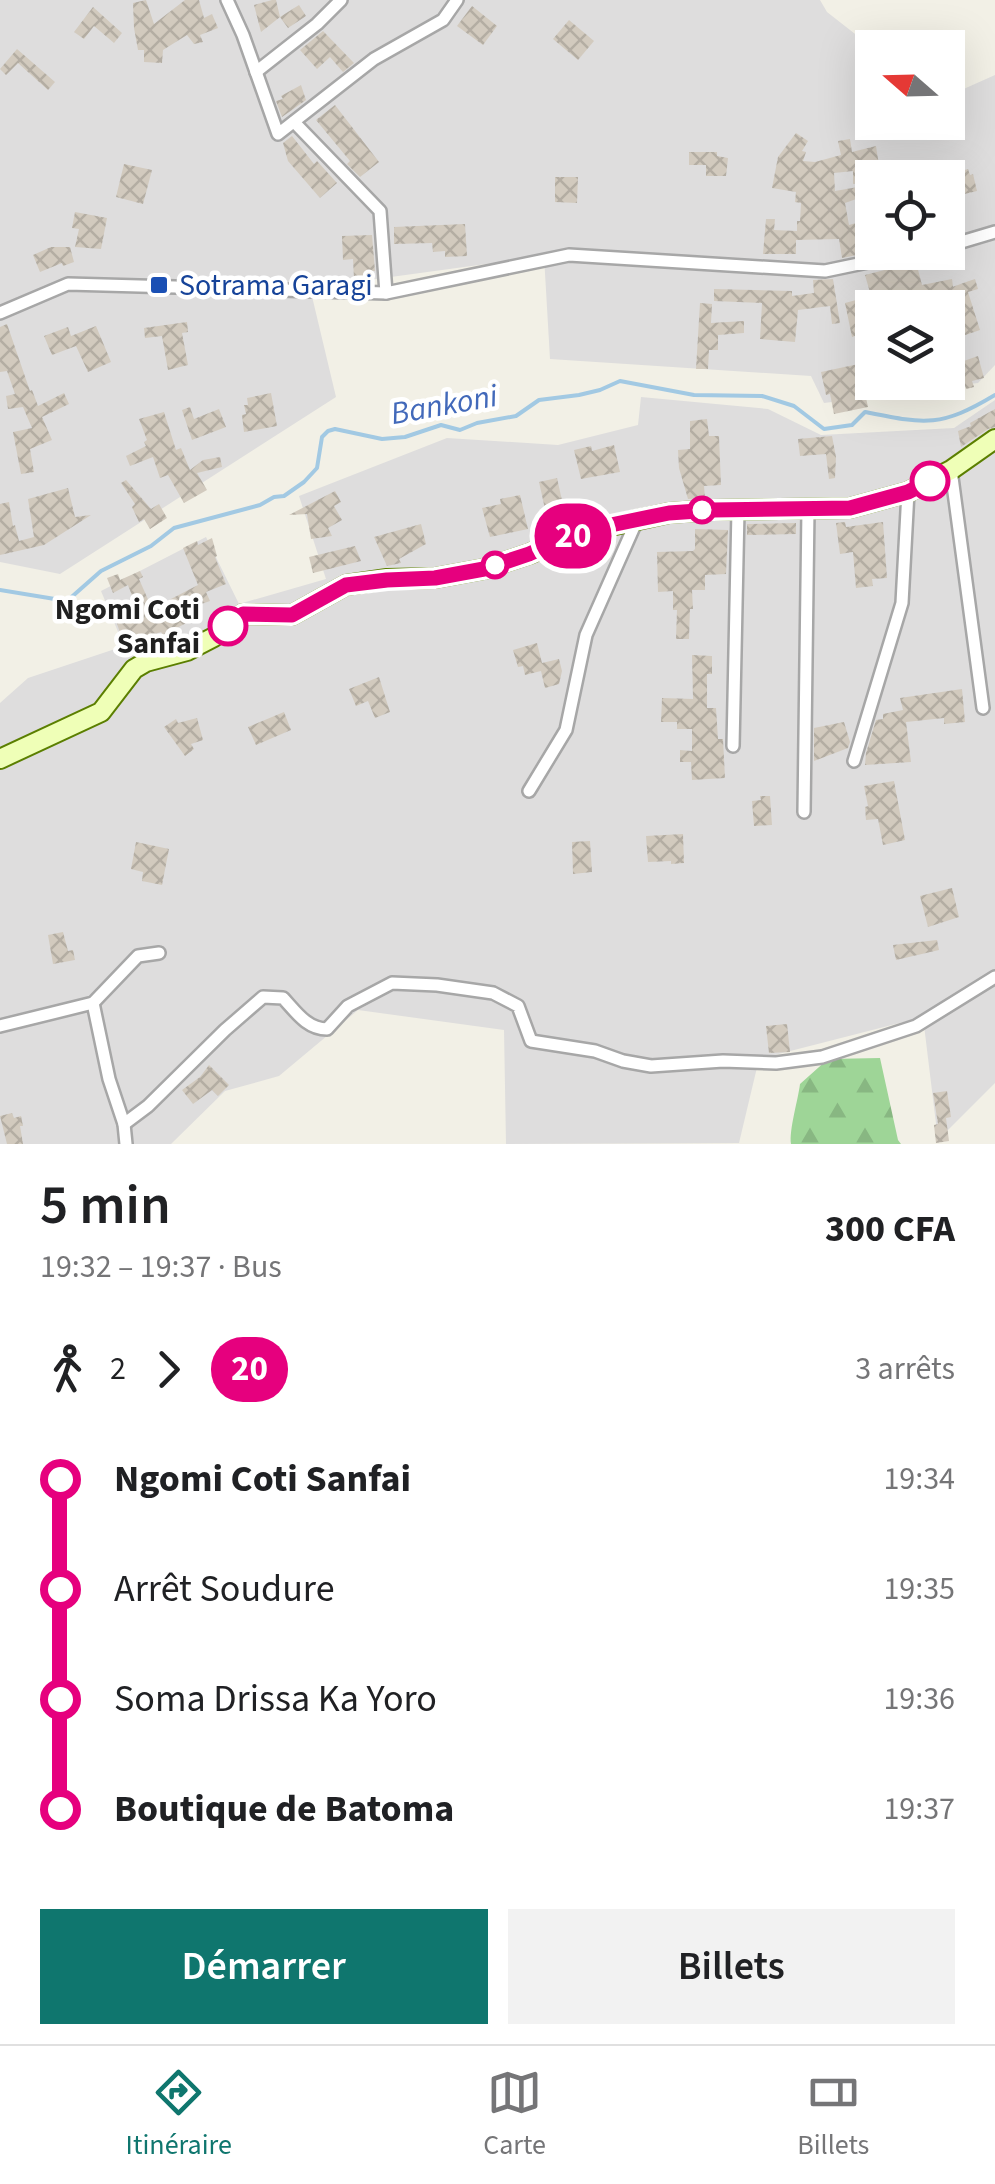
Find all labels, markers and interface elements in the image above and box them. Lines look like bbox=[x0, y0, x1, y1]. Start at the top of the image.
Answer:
north arrow bbox=[855, 30, 965, 140]
map controls bbox=[855, 30, 965, 400]
button: locate bbox=[855, 160, 965, 270]
place label: Sotrama Garagi bbox=[179, 264, 373, 307]
marker: Sotrama Garagi bbox=[148, 274, 170, 296]
button: layers bbox=[855, 290, 965, 400]
water label: Bankoni bbox=[387, 373, 501, 437]
unlabelled marker bbox=[911, 462, 949, 500]
unlabelled marker bbox=[689, 497, 715, 523]
line badge: 20 bbox=[528, 504, 618, 568]
text: 20 bbox=[555, 511, 591, 561]
unlabelled marker bbox=[482, 552, 508, 578]
place label: Ngomi Coti Sanfai bbox=[55, 588, 200, 665]
marker: Ngomi Coti Sanfai bbox=[209, 607, 247, 645]
text: 5 min bbox=[40, 1167, 171, 1245]
text: 300 CFA bbox=[825, 1202, 955, 1256]
text: 19:32 – 19:37 · Bus bbox=[40, 1244, 282, 1290]
icon: walk bbox=[40, 1342, 95, 1397]
icon: forward bbox=[141, 1342, 196, 1397]
text: 20 bbox=[231, 1344, 268, 1394]
text: 2 bbox=[110, 1346, 126, 1392]
text: 3 arrêts bbox=[855, 1346, 955, 1392]
text: Ngomi Coti Sanfai bbox=[114, 1452, 411, 1506]
text: 19:34 bbox=[883, 1456, 955, 1502]
text: Arrêt Soudure bbox=[114, 1562, 335, 1616]
text: 19:35 bbox=[883, 1566, 955, 1612]
text: Soma Drissa Ka Yoro bbox=[114, 1672, 437, 1726]
text: 19:36 bbox=[883, 1676, 955, 1722]
text: Boutique de Batoma bbox=[114, 1782, 454, 1836]
text: 19:37 bbox=[883, 1786, 955, 1832]
button: Démarrer bbox=[40, 1909, 488, 2024]
button: Billets bbox=[508, 1909, 955, 2024]
tab: Itinéraire bbox=[126, 2065, 232, 2165]
tab: Carte bbox=[483, 2065, 546, 2165]
tab: Billets bbox=[797, 2065, 869, 2165]

